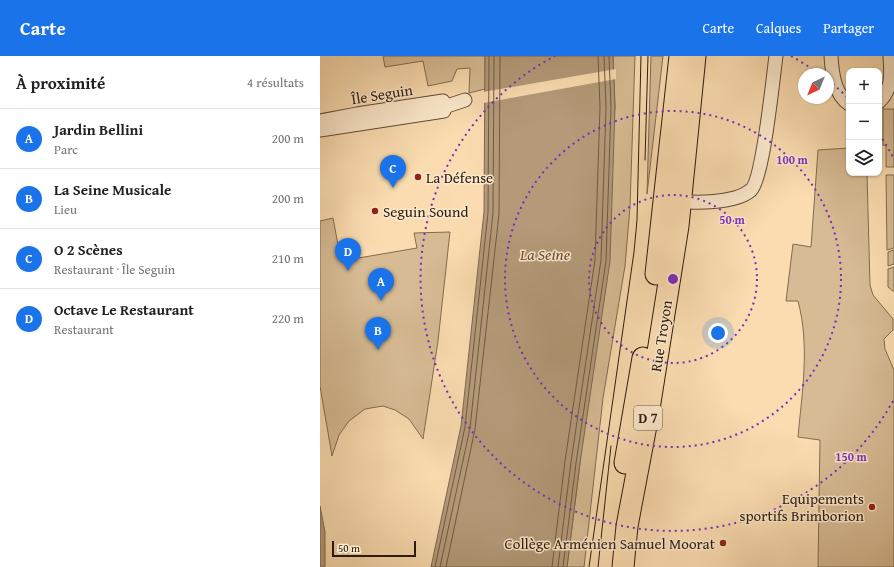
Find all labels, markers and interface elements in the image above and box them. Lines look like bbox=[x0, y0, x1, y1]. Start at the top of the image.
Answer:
text: Carte bbox=[20, 14, 66, 42]
text: Carte bbox=[702, 18, 734, 38]
text: Calques bbox=[756, 18, 801, 38]
text: Partager bbox=[823, 18, 874, 38]
north arrow bbox=[798, 68, 834, 104]
map controls bbox=[846, 68, 882, 176]
button: + bbox=[846, 68, 882, 104]
text: À proximité bbox=[16, 70, 105, 95]
text: 4 résultats bbox=[247, 73, 304, 92]
street label: Île Seguin bbox=[349, 79, 415, 109]
button: − bbox=[846, 104, 882, 140]
text: Jardin Bellini bbox=[54, 119, 143, 140]
text: A bbox=[25, 129, 33, 148]
text: 200 m bbox=[272, 129, 304, 148]
text: Parc bbox=[54, 140, 78, 159]
button: layers bbox=[846, 140, 882, 176]
text: 100 m bbox=[776, 151, 809, 168]
pin: C bbox=[380, 155, 406, 188]
place label: La Défense bbox=[426, 167, 493, 188]
marker: La Défense bbox=[413, 172, 423, 182]
text: La Seine Musicale bbox=[54, 179, 171, 200]
text: B bbox=[25, 189, 33, 208]
text: 200 m bbox=[272, 189, 304, 208]
text: Lieu bbox=[54, 200, 77, 219]
place label: Seguin Sound bbox=[383, 201, 468, 222]
marker: Seguin Sound bbox=[370, 206, 380, 216]
text: 50 m bbox=[719, 211, 745, 228]
pin: D bbox=[335, 238, 361, 271]
text: O 2 Scènes bbox=[54, 239, 123, 260]
water label: La Seine bbox=[519, 242, 571, 266]
text: C bbox=[25, 249, 33, 268]
text: 210 m bbox=[272, 249, 304, 268]
text: Restaurant · Île Seguin bbox=[54, 260, 175, 279]
pin: A bbox=[368, 268, 394, 301]
centre of rings bbox=[666, 272, 680, 286]
street label: Rue Troyon bbox=[645, 298, 677, 373]
text: Octave Le Restaurant bbox=[54, 299, 194, 320]
text: D bbox=[25, 309, 33, 328]
text: 220 m bbox=[272, 309, 304, 328]
pin: B bbox=[365, 317, 391, 350]
text: Restaurant bbox=[54, 320, 114, 339]
your location bbox=[708, 323, 728, 343]
road number: D 7 bbox=[634, 406, 662, 430]
text: 150 m bbox=[835, 448, 868, 465]
place label: Equipements sportifs Brimborion bbox=[740, 488, 865, 526]
marker: Equipements sportifs Brimborion bbox=[867, 502, 877, 512]
place label: Collège Arménien Samuel Moorat bbox=[505, 533, 716, 554]
marker: Collège Arménien Samuel Moorat bbox=[718, 538, 728, 548]
scale bar bbox=[332, 539, 416, 558]
text: 50 m bbox=[338, 540, 360, 556]

